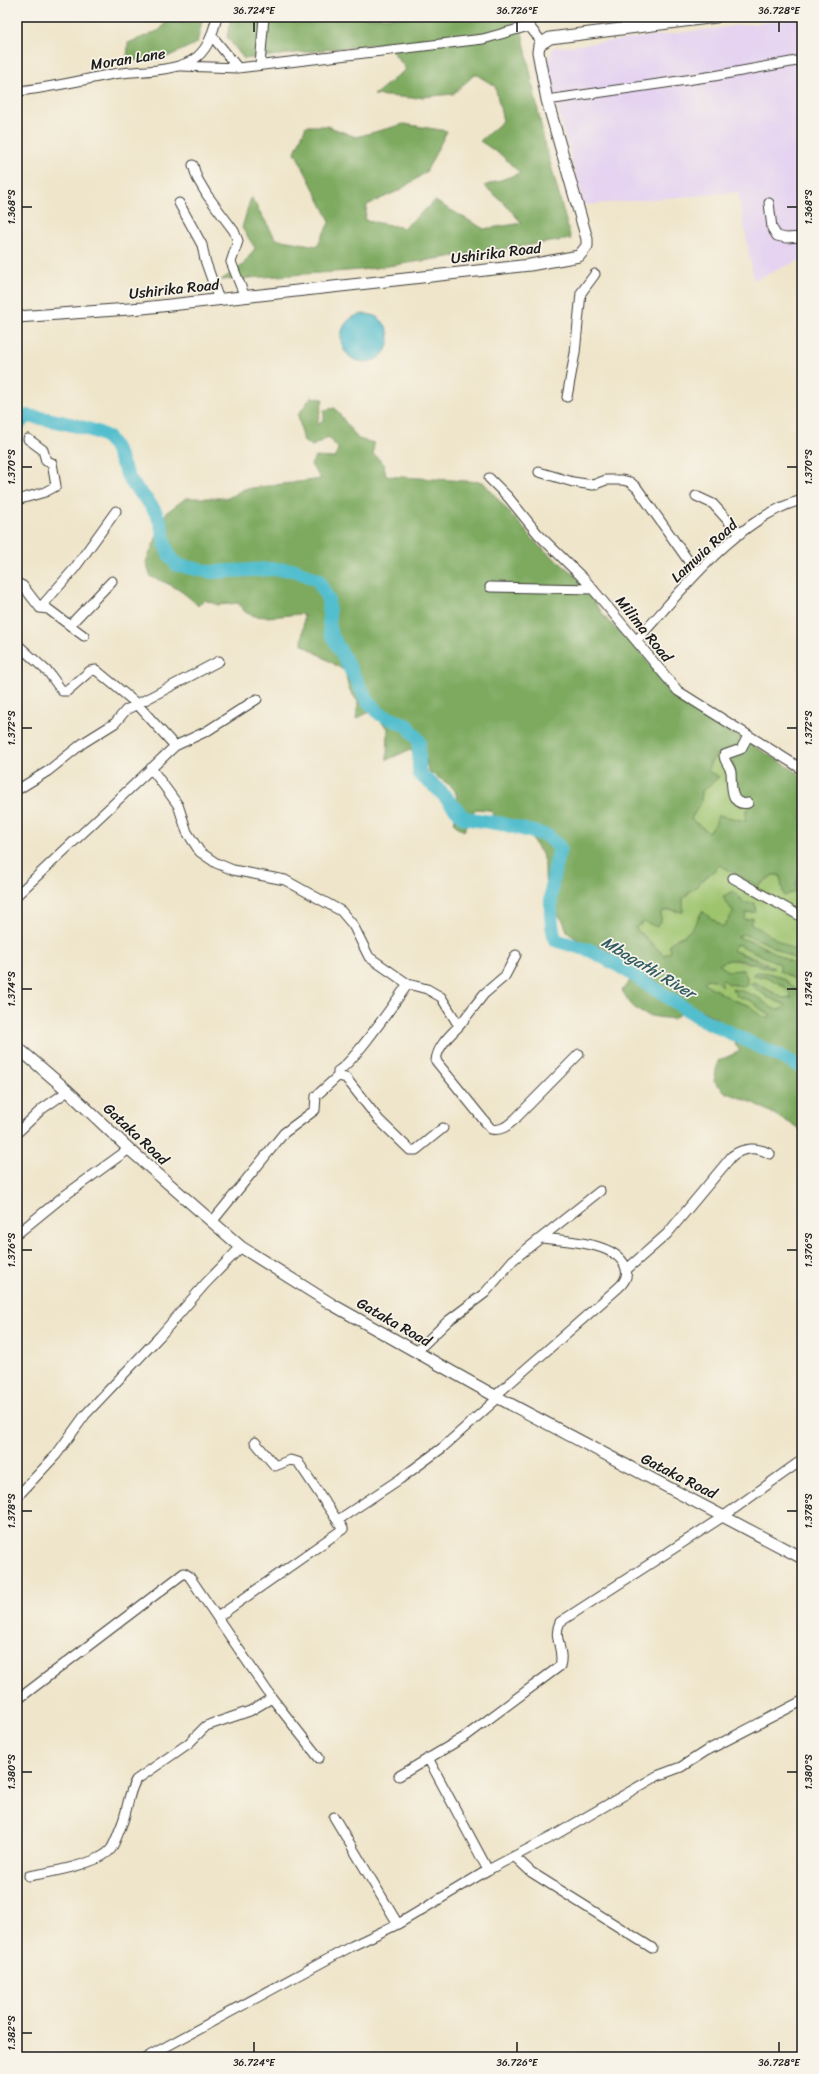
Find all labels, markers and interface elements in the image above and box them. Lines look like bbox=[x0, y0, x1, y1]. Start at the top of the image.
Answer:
text: 36.724°E bbox=[233, 2, 276, 20]
text: 36.726°E bbox=[496, 2, 539, 20]
text: 36.728°E bbox=[758, 2, 801, 20]
street label: Moran Lane bbox=[89, 40, 168, 78]
text: 1.368°S bbox=[3, 189, 21, 225]
text: 1.368°S bbox=[800, 189, 818, 225]
street label: Ushirika Road bbox=[449, 234, 544, 271]
street label: Ushirika Road bbox=[128, 271, 222, 307]
text: 1.370°S bbox=[3, 449, 21, 485]
text: 1.370°S bbox=[800, 449, 818, 485]
street label: Lamwia Road bbox=[664, 512, 744, 589]
street label: Milima Road bbox=[609, 590, 680, 669]
text: 1.372°S bbox=[3, 710, 21, 745]
text: 1.372°S bbox=[800, 710, 818, 745]
water label: Mbagathi River bbox=[596, 928, 704, 1008]
text: 1.374°S bbox=[3, 971, 21, 1007]
text: 1.374°S bbox=[800, 971, 818, 1007]
street label: Gataka Road bbox=[97, 1096, 176, 1172]
text: 1.376°S bbox=[3, 1232, 21, 1267]
text: 1.376°S bbox=[800, 1232, 818, 1267]
street label: Gataka Road bbox=[352, 1290, 437, 1354]
street label: Gataka Road bbox=[636, 1446, 723, 1507]
text: 1.378°S bbox=[3, 1493, 21, 1529]
text: 1.378°S bbox=[800, 1493, 818, 1529]
text: 1.380°S bbox=[3, 1753, 21, 1790]
text: 1.380°S bbox=[800, 1753, 818, 1790]
text: 1.382°S bbox=[3, 2015, 21, 2051]
text: 36.724°E bbox=[233, 2054, 276, 2072]
text: 36.726°E bbox=[496, 2054, 539, 2072]
text: 36.728°E bbox=[758, 2054, 801, 2072]

